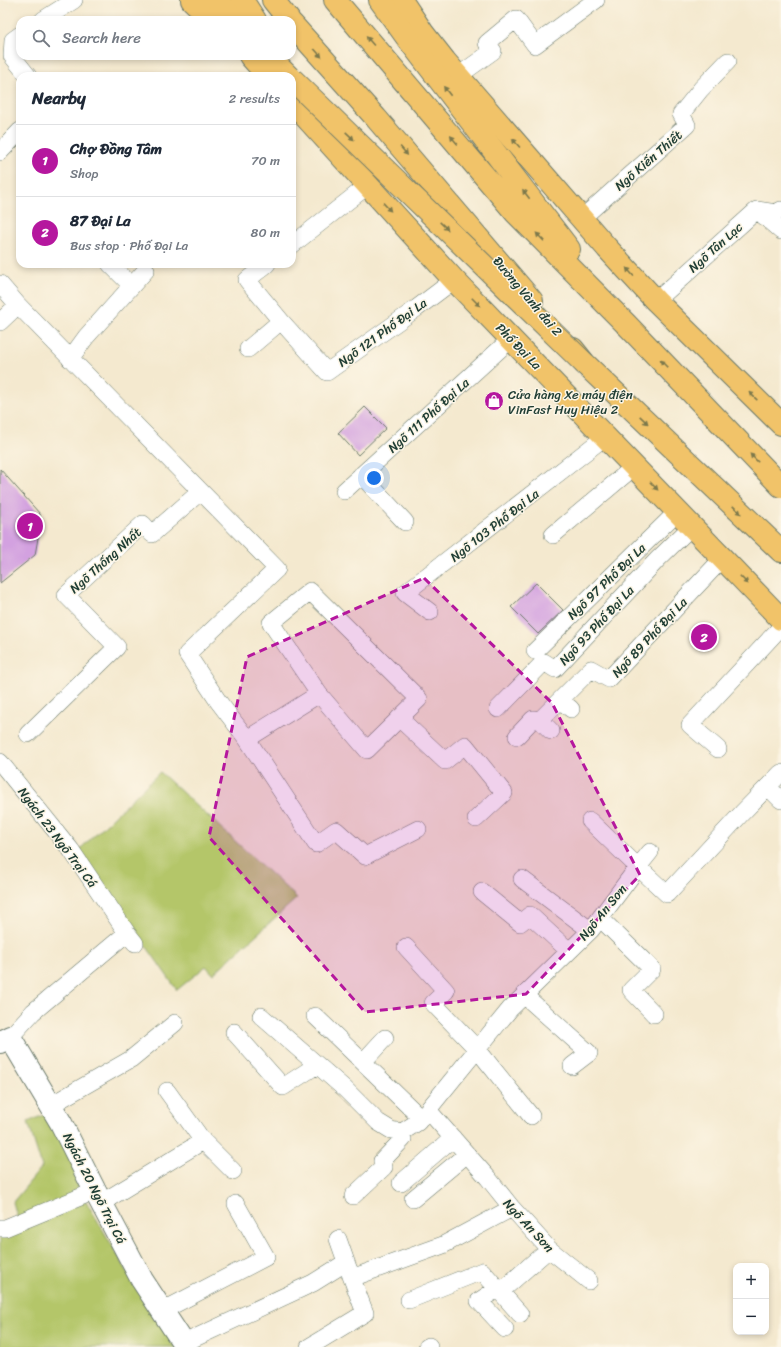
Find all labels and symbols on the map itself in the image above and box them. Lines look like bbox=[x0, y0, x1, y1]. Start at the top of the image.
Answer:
one-way arrow bbox=[365, 36, 375, 46]
one-way arrow bbox=[313, 48, 323, 58]
one-way arrow bbox=[443, 85, 452, 96]
street label: Ngõ Kiến Thiết bbox=[609, 124, 688, 197]
one-way arrow bbox=[345, 131, 355, 141]
one-way arrow bbox=[450, 134, 459, 145]
one-way arrow bbox=[512, 137, 521, 148]
one-way arrow bbox=[399, 146, 408, 155]
one-way arrow bbox=[522, 188, 531, 199]
one-way arrow bbox=[382, 202, 392, 212]
street label: Ngõ Tân Lạc bbox=[683, 216, 748, 278]
one-way arrow bbox=[439, 221, 449, 231]
one-way arrow bbox=[536, 232, 545, 242]
street label: Đường Vành đai 2 bbox=[487, 251, 569, 342]
one-way arrow bbox=[625, 267, 634, 277]
street label: Ngõ 121 Phố Đại La bbox=[333, 292, 432, 373]
one-way arrow bbox=[471, 297, 481, 307]
street label: Phố Đại La bbox=[490, 317, 548, 376]
one-way arrow bbox=[659, 359, 669, 369]
street label: Ngõ 111 Phố Đại La bbox=[382, 372, 475, 459]
place label: Cửa hàng Xe máy điện VinFast Huy Hiệu 2 bbox=[508, 383, 633, 421]
shop icon: Cửa hàng Xe máy điện VinFast Huy Hiệu 2 bbox=[483, 390, 505, 412]
one-way arrow bbox=[748, 391, 758, 401]
one-way arrow bbox=[639, 415, 649, 424]
one-way arrow bbox=[749, 453, 759, 463]
your location bbox=[364, 468, 384, 488]
one-way arrow bbox=[649, 481, 659, 491]
street label: Ngõ 103 Phố Đại La bbox=[445, 483, 544, 568]
one-way arrow bbox=[732, 505, 742, 514]
pin: 1 bbox=[17, 511, 43, 541]
street label: Ngõ Thống Nhất bbox=[64, 521, 147, 599]
street label: Ngõ 97 Phố Đại La bbox=[561, 537, 652, 625]
one-way arrow bbox=[739, 575, 749, 585]
street label: Ngõ 93 Phố Đại La bbox=[553, 580, 640, 671]
street label: Ngõ 89 Phố Đại La bbox=[606, 591, 693, 683]
pin: 2 bbox=[691, 622, 717, 652]
street label: Ngách 23 Ngõ Trại Cá bbox=[12, 782, 104, 893]
street label: Ngõ An Sơn bbox=[572, 879, 633, 946]
street label: Ngách 20 Ngõ Trại Cá bbox=[56, 1128, 133, 1248]
street label: Ngõ An Sơn bbox=[497, 1193, 560, 1258]

